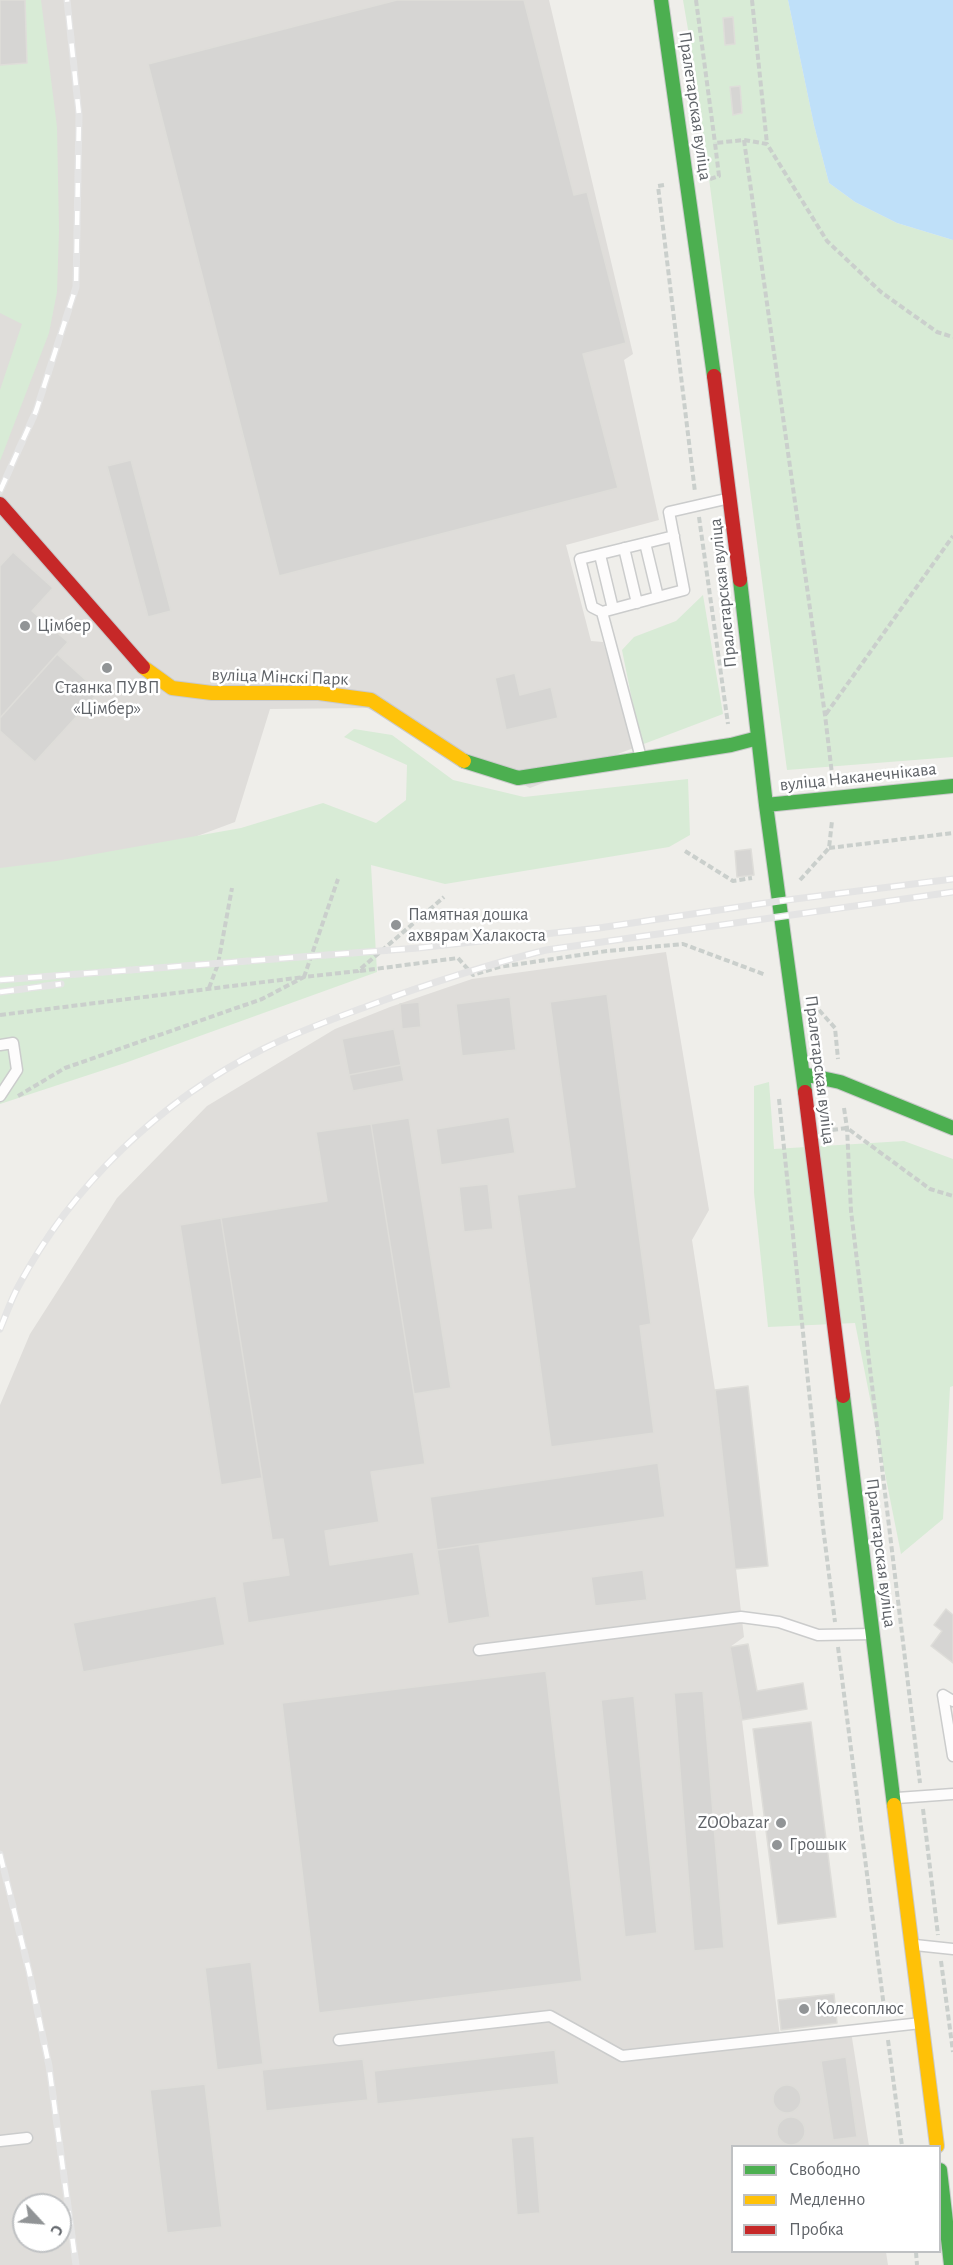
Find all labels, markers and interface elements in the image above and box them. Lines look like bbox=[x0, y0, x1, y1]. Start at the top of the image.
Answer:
street label: Пралетарская вуліца bbox=[674, 30, 716, 182]
street label: Пралетарская вуліца bbox=[704, 517, 742, 669]
place label: Цімбер bbox=[37, 615, 91, 637]
marker: Цімбер bbox=[18, 619, 32, 633]
marker: Стаянка ПУВП «Цімбер» bbox=[100, 661, 114, 675]
street label: вуліца Мінскі Парк bbox=[211, 664, 349, 690]
place label: Стаянка ПУВП «Цімбер» bbox=[54, 677, 160, 720]
street label: вуліца Наканечнікава bbox=[779, 758, 937, 796]
place label: Памятная дошка ахвярам Халакоста bbox=[408, 904, 546, 946]
marker: Памятная дошка ахвярам Халакоста bbox=[389, 918, 403, 932]
street label: Пралетарская вуліца bbox=[800, 994, 840, 1146]
street label: Пралетарская вуліца bbox=[861, 1477, 901, 1629]
place label: ZOObazar bbox=[698, 1812, 769, 1834]
marker: ZOObazar bbox=[774, 1816, 788, 1830]
place label: Грошык bbox=[789, 1834, 847, 1856]
marker: Грошык bbox=[770, 1838, 784, 1852]
place label: Колесоплюс bbox=[816, 1998, 904, 2020]
marker: Колесоплюс bbox=[797, 2002, 811, 2016]
legend bbox=[731, 2145, 941, 2253]
text: Свободно bbox=[789, 2161, 861, 2179]
text: Медленно bbox=[789, 2191, 865, 2209]
north arrow bbox=[12, 2193, 72, 2253]
text: Пробка bbox=[789, 2221, 844, 2239]
text: С bbox=[47, 2223, 66, 2237]

